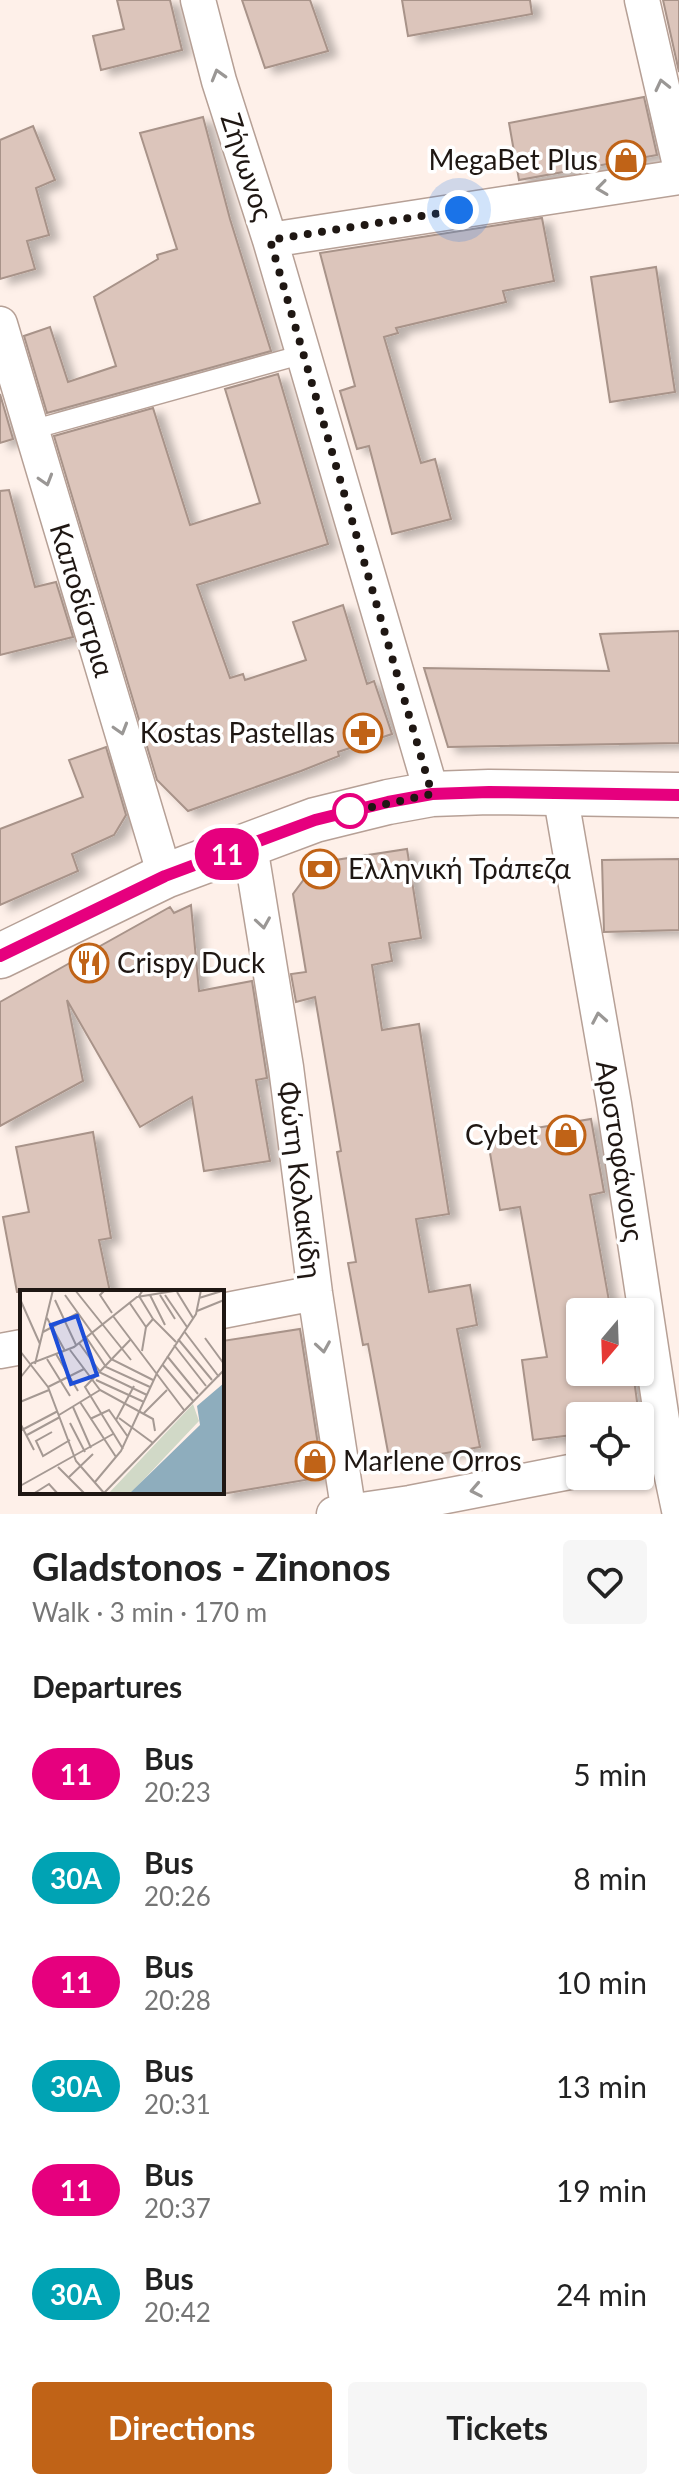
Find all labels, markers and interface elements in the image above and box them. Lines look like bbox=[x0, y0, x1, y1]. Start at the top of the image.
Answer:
one-way arrow bbox=[211, 69, 227, 83]
one-way arrow bbox=[654, 79, 671, 92]
street label: Ζήνωνος bbox=[215, 109, 281, 225]
shop icon: MegaBet Plus bbox=[605, 139, 647, 181]
place label: MegaBet Plus bbox=[429, 142, 598, 176]
one-way arrow bbox=[595, 179, 609, 196]
your location bbox=[439, 190, 479, 230]
one-way arrow bbox=[37, 472, 53, 486]
street label: Καποδίστρια bbox=[43, 519, 123, 681]
pharmacy icon: Kostas Pastellas bbox=[342, 712, 384, 754]
place label: Kostas Pastellas bbox=[140, 715, 335, 749]
one-way arrow bbox=[112, 721, 128, 735]
unlabelled marker bbox=[333, 794, 367, 828]
line badge: 11 bbox=[191, 828, 263, 880]
text: 11 bbox=[211, 837, 243, 871]
bank icon: Ελληνική Τράπεζα bbox=[299, 848, 341, 890]
place label: Ελληνική Τράπεζα bbox=[348, 851, 571, 885]
one-way arrow bbox=[253, 916, 270, 930]
restaurant icon: Crispy Duck bbox=[68, 942, 110, 984]
place label: Crispy Duck bbox=[117, 945, 266, 979]
one-way arrow bbox=[591, 1012, 608, 1025]
street label: Αριστοφάνους bbox=[590, 1058, 652, 1244]
street label: Φώτη Κολακίδη bbox=[272, 1079, 330, 1280]
shop icon: Cybet bbox=[545, 1114, 587, 1156]
place label: Cybet bbox=[465, 1117, 538, 1151]
inset map bbox=[20, 1290, 224, 1494]
north arrow bbox=[566, 1298, 654, 1386]
map controls bbox=[566, 1298, 654, 1490]
one-way arrow bbox=[314, 1340, 331, 1353]
button: locate bbox=[566, 1402, 654, 1490]
shop icon: Marlene Orros bbox=[294, 1440, 336, 1482]
place label: Marlene Orros bbox=[343, 1443, 522, 1477]
one-way arrow bbox=[469, 1480, 483, 1497]
button: heart bbox=[563, 1540, 647, 1624]
text: Gladstonos - Zinonos bbox=[32, 1543, 391, 1589]
text: Walk · 3 min · 170 m bbox=[32, 1596, 267, 1628]
text: Departures bbox=[32, 1668, 182, 1704]
text: Bus bbox=[144, 1740, 194, 1776]
text: 5 min bbox=[573, 1756, 647, 1792]
text: 11 bbox=[60, 1757, 92, 1791]
text: 20:23 bbox=[144, 1776, 211, 1808]
text: Bus bbox=[144, 1844, 194, 1880]
text: 8 min bbox=[573, 1860, 647, 1896]
text: 30A bbox=[50, 1861, 102, 1895]
text: 20:26 bbox=[144, 1880, 211, 1912]
text: Bus bbox=[144, 1948, 194, 1984]
text: 10 min bbox=[556, 1964, 647, 2000]
text: 11 bbox=[60, 1965, 92, 1999]
text: 20:28 bbox=[144, 1984, 211, 2016]
text: Bus bbox=[144, 2052, 194, 2088]
text: 13 min bbox=[556, 2068, 647, 2104]
text: 30A bbox=[50, 2069, 102, 2103]
text: 20:31 bbox=[144, 2088, 211, 2120]
text: Bus bbox=[144, 2156, 194, 2192]
text: 19 min bbox=[556, 2172, 647, 2208]
text: 11 bbox=[60, 2173, 92, 2207]
text: 20:37 bbox=[144, 2192, 211, 2224]
text: Bus bbox=[144, 2260, 194, 2296]
text: 24 min bbox=[556, 2276, 647, 2312]
text: 30A bbox=[50, 2277, 102, 2311]
text: 20:42 bbox=[144, 2296, 211, 2328]
button: Directions bbox=[32, 2382, 332, 2474]
button: Tickets bbox=[348, 2382, 647, 2474]

